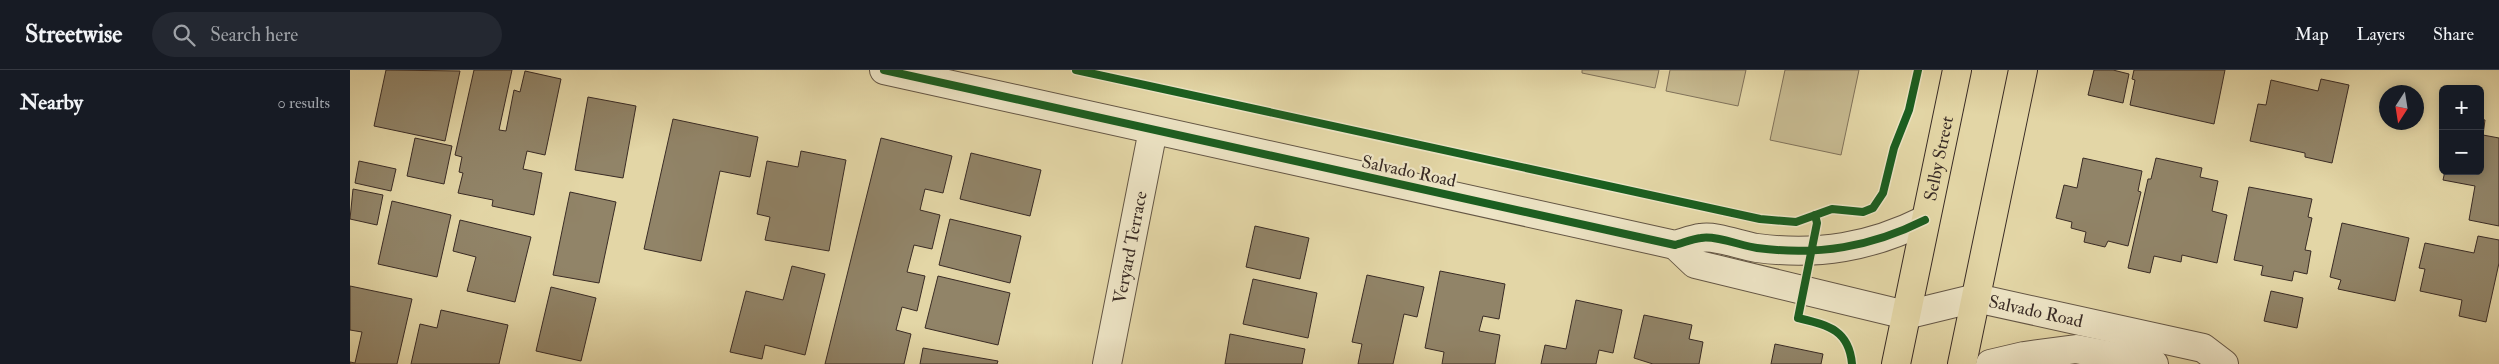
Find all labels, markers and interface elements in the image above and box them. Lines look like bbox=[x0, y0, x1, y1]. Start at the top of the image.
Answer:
search box bbox=[152, 12, 502, 57]
text: Streetwise bbox=[25, 19, 122, 50]
icon: search bbox=[170, 21, 198, 49]
text: Search here bbox=[210, 23, 298, 47]
text: Map bbox=[2295, 23, 2329, 46]
text: Layers bbox=[2357, 23, 2405, 46]
text: Share bbox=[2433, 23, 2474, 46]
north arrow bbox=[2379, 85, 2424, 130]
map controls bbox=[2439, 85, 2484, 175]
button: + bbox=[2439, 85, 2484, 130]
text: Nearby bbox=[20, 89, 83, 116]
text: 0 results bbox=[277, 93, 330, 113]
street label: Selby Street bbox=[1919, 114, 1959, 203]
button: − bbox=[2439, 130, 2484, 175]
street label: Salvado Road bbox=[1360, 150, 1458, 193]
street label: Veryard Terrace bbox=[1108, 189, 1153, 306]
street label: Salvado Road bbox=[1986, 290, 2085, 333]

